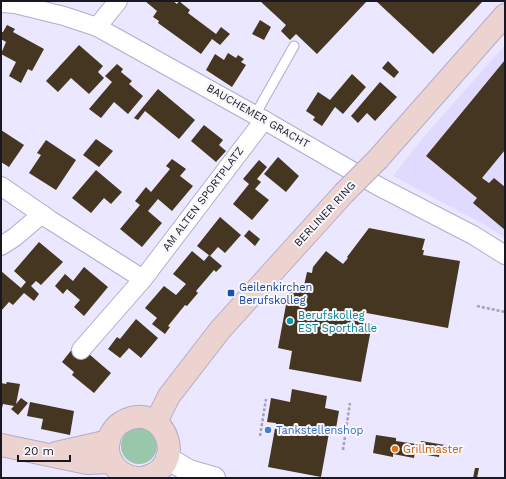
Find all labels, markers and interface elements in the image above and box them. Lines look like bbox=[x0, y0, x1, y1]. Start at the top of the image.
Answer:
street label: BAUCHEMER GRACHT bbox=[204, 81, 312, 151]
street label: AM ALTEN SPORTPLATZ bbox=[160, 144, 246, 254]
street label: BERLINER RING bbox=[292, 179, 358, 249]
place label: Geilenkirchen Berufskolleg bbox=[239, 281, 312, 307]
marker: Geilenkirchen Berufskolleg bbox=[226, 288, 236, 298]
place label: Berufskolleg EST Sporthalle bbox=[298, 309, 377, 335]
marker: Berufskolleg EST Sporthalle bbox=[285, 316, 295, 326]
place label: Tankstellenshop bbox=[276, 424, 364, 437]
marker: Tankstellenshop bbox=[263, 425, 273, 435]
scale bar bbox=[18, 437, 70, 463]
place label: Grillmaster bbox=[403, 443, 464, 456]
text: 20 m bbox=[24, 444, 54, 458]
marker: Grillmaster bbox=[390, 444, 400, 454]

